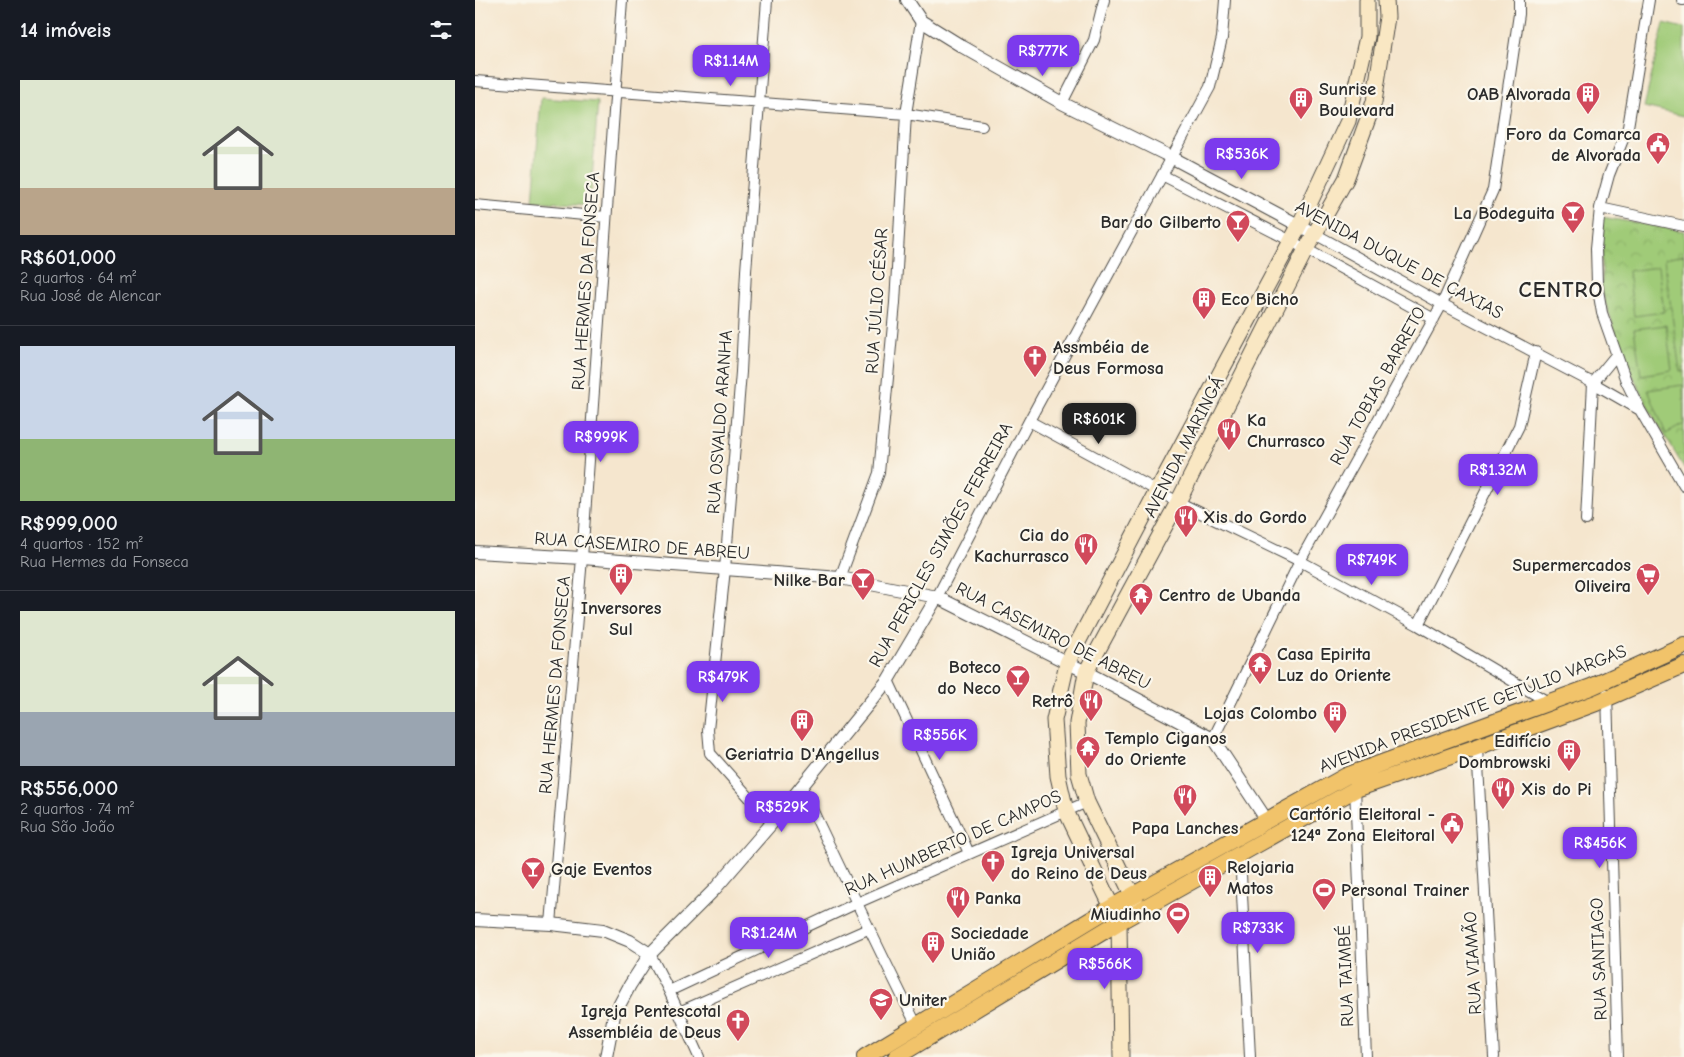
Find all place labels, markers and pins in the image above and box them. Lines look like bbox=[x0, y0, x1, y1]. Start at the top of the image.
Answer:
pin: R$777K bbox=[1002, 34, 1084, 77]
pin: R$1.14M bbox=[685, 44, 777, 87]
place label: Sunrise Boulevard bbox=[1319, 79, 1394, 121]
building icon: OAB Alvorada bbox=[1575, 81, 1601, 115]
place label: OAB Alvorada bbox=[1467, 84, 1571, 105]
building icon: Sunrise Boulevard bbox=[1288, 86, 1314, 120]
place label: Foro da Comarca de Alvorada bbox=[1506, 124, 1641, 166]
public building icon: Foro da Comarca de Alvorada bbox=[1645, 131, 1671, 165]
pin: R$536K bbox=[1201, 138, 1283, 180]
bar icon: La Bodeguita bbox=[1560, 200, 1586, 234]
place label: La Bodeguita bbox=[1453, 203, 1555, 224]
bar icon: Bar do Gilberto bbox=[1225, 209, 1251, 243]
place label: Bar do Gilberto bbox=[1100, 212, 1221, 233]
building icon: Eco Bicho bbox=[1191, 286, 1217, 320]
place label: Eco Bicho bbox=[1221, 289, 1299, 310]
place label: Assmbéia de Deus Formosa bbox=[1053, 337, 1164, 379]
church icon: Assmbéia de Deus Formosa bbox=[1022, 344, 1048, 378]
pin: R$601K bbox=[1058, 402, 1140, 445]
place label: Ka Churrasco bbox=[1247, 410, 1325, 452]
restaurant icon: Ka Churrasco bbox=[1216, 417, 1242, 451]
pin: R$999K bbox=[560, 420, 642, 463]
pin: R$1.32M bbox=[1452, 454, 1544, 496]
restaurant icon: Xis do Gordo bbox=[1173, 504, 1199, 538]
place label: Xis do Gordo bbox=[1203, 507, 1307, 528]
place label: Cia do Kachurrasco bbox=[974, 525, 1069, 567]
restaurant icon: Cia do Kachurrasco bbox=[1073, 532, 1099, 566]
pin: R$749K bbox=[1331, 544, 1413, 586]
place label: Supermercados Oliveira bbox=[1513, 555, 1631, 597]
building icon: Inversores Sul bbox=[608, 562, 634, 596]
supermarket icon: Supermercados Oliveira bbox=[1635, 562, 1661, 596]
bar icon: Nilke Bar bbox=[850, 567, 876, 601]
place label: Nilke Bar bbox=[774, 570, 846, 591]
temple icon: Centro de Ubanda bbox=[1128, 582, 1154, 616]
place label: Centro de Ubanda bbox=[1159, 585, 1301, 606]
place label: Inversores Sul bbox=[581, 598, 662, 640]
place label: Casa Epirita Luz do Oriente bbox=[1277, 644, 1391, 686]
temple icon: Casa Epirita Luz do Oriente bbox=[1247, 651, 1273, 685]
place label: Boteco do Neco bbox=[938, 657, 1001, 699]
pin: R$479K bbox=[682, 660, 764, 703]
bar icon: Boteco do Neco bbox=[1005, 664, 1031, 698]
restaurant icon: Retrô bbox=[1078, 688, 1104, 722]
place label: Retrô bbox=[1032, 691, 1073, 712]
building icon: Lojas Colombo bbox=[1322, 700, 1348, 734]
place label: Lojas Colombo bbox=[1204, 703, 1317, 724]
building icon: Geriatria D'Angellus bbox=[789, 708, 815, 742]
pin: R$556K bbox=[899, 718, 981, 761]
place label: Templo Ciganos do Oriente bbox=[1105, 728, 1227, 770]
place label: Edifício Dombrowski bbox=[1458, 731, 1551, 773]
temple icon: Templo Ciganos do Oriente bbox=[1075, 735, 1101, 769]
building icon: Edifício Dombrowski bbox=[1556, 738, 1582, 772]
place label: Geriatria D'Angellus bbox=[725, 744, 879, 765]
restaurant icon: Xis do Pi bbox=[1490, 776, 1516, 810]
place label: Xis do Pi bbox=[1521, 779, 1592, 800]
restaurant icon: Papa Lanches bbox=[1172, 783, 1198, 817]
pin: R$529K bbox=[741, 790, 823, 833]
place label: Cartório Eleitoral - 124ª Zona Eleitoral bbox=[1289, 804, 1435, 846]
public building icon: Cartório Eleitoral - 124ª Zona Eleitoral bbox=[1439, 811, 1465, 845]
place label: Papa Lanches bbox=[1132, 818, 1239, 839]
pin: R$456K bbox=[1559, 826, 1641, 869]
place label: Igreja Universal do Reino de Deus bbox=[1011, 842, 1147, 884]
church icon: Igreja Universal do Reino de Deus bbox=[980, 849, 1006, 883]
bar icon: Gaje Eventos bbox=[520, 856, 546, 890]
place label: Relojaria Matos bbox=[1227, 857, 1295, 899]
place label: Gaje Eventos bbox=[551, 859, 652, 880]
building icon: Relojaria Matos bbox=[1197, 864, 1223, 898]
sports icon: Personal Trainer bbox=[1311, 877, 1337, 911]
place label: Personal Trainer bbox=[1341, 880, 1470, 901]
restaurant icon: Panka bbox=[945, 885, 971, 919]
place label: Panka bbox=[975, 888, 1022, 909]
sports icon: Miudinho bbox=[1165, 901, 1191, 935]
place label: Miudinho bbox=[1090, 904, 1161, 925]
pin: R$733K bbox=[1217, 912, 1299, 954]
pin: R$1.24M bbox=[723, 916, 815, 959]
place label: Sociedade União bbox=[951, 923, 1029, 965]
building icon: Sociedade União bbox=[920, 930, 946, 964]
pin: R$566K bbox=[1064, 948, 1146, 990]
school or university icon: Uniter bbox=[868, 987, 894, 1021]
place label: Uniter bbox=[899, 990, 947, 1011]
place label: Igreja Pentescotal Assembléia de Deus bbox=[568, 1001, 721, 1043]
church icon: Igreja Pentescotal Assembléia de Deus bbox=[725, 1008, 751, 1042]

